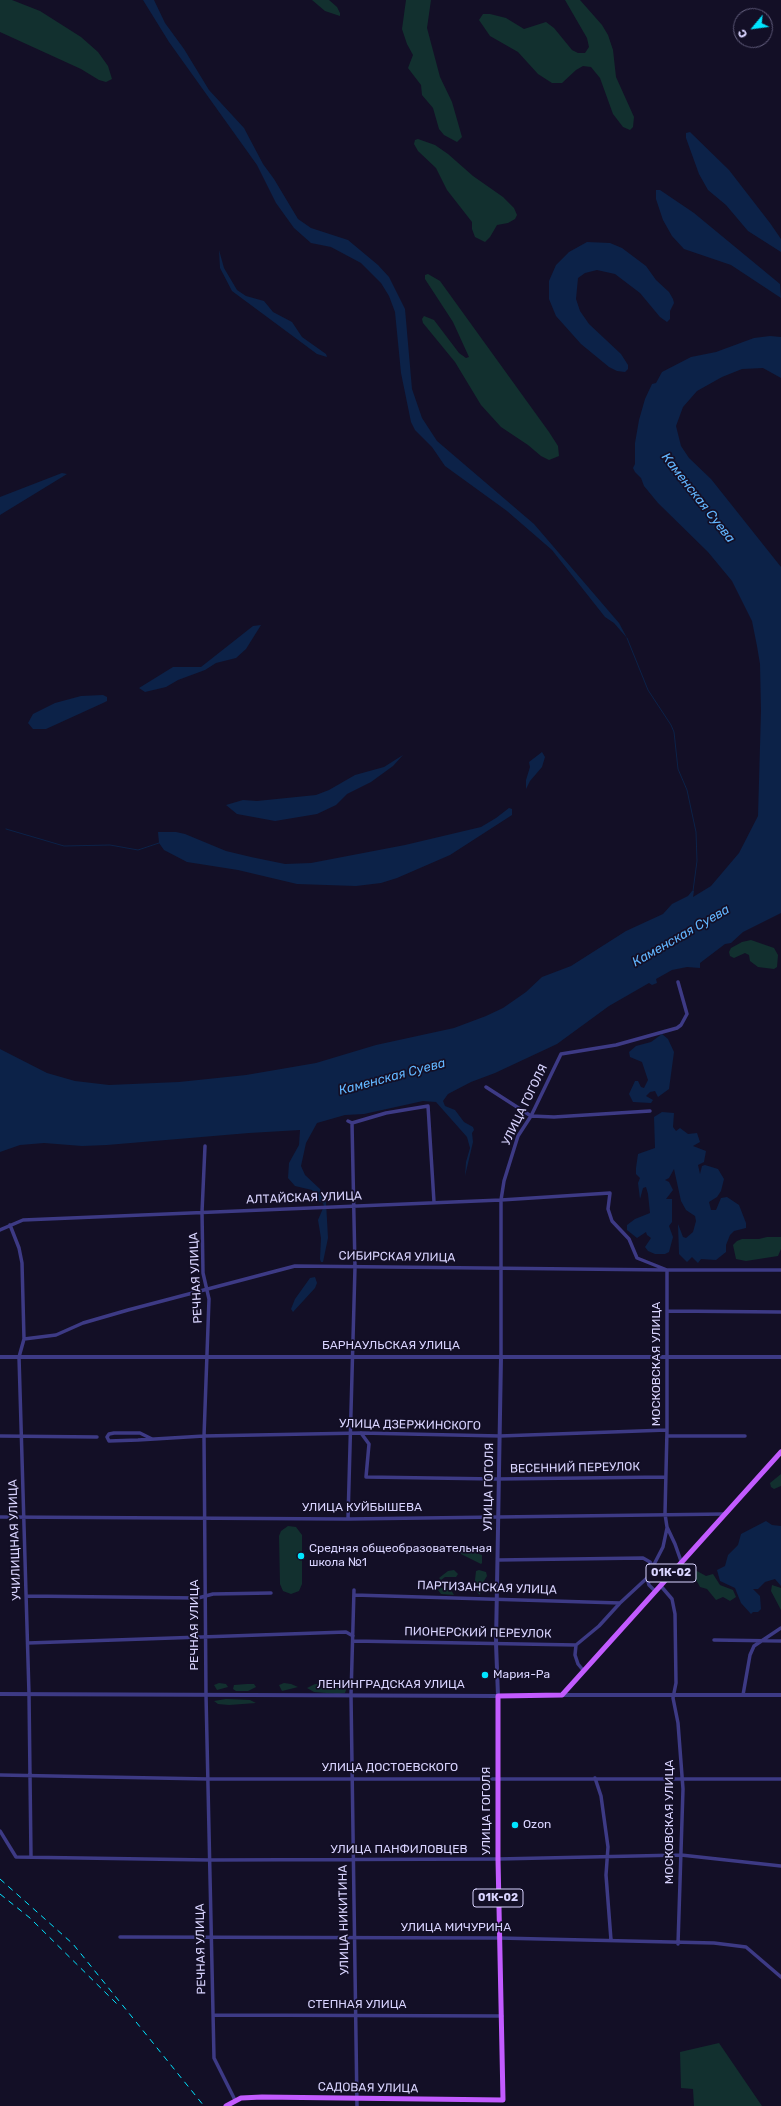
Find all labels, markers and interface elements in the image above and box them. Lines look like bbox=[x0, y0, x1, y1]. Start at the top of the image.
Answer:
north arrow bbox=[733, 8, 773, 48]
text: С bbox=[735, 27, 751, 40]
water label: Каменская Суева bbox=[658, 450, 738, 546]
water label: Каменская Суева bbox=[630, 902, 732, 970]
water label: Каменская Суева bbox=[337, 1055, 447, 1099]
street label: УЛИЦА ГОГОЛЯ bbox=[499, 1062, 551, 1148]
street label: АЛТАЙСКАЯ УЛИЦА bbox=[246, 1189, 362, 1207]
street label: РЕЧНАЯ УЛИЦА bbox=[186, 1232, 206, 1324]
street label: СИБИРСКАЯ УЛИЦА bbox=[339, 1249, 455, 1265]
street label: МОСКОВСКАЯ УЛИЦА bbox=[650, 1302, 664, 1426]
street label: БАРНАУЛЬСКАЯ УЛИЦА bbox=[322, 1339, 460, 1353]
street label: УЛИЦА ДЗЕРЖИНСКОГО bbox=[339, 1417, 481, 1433]
street label: УЛИЦА ГОГОЛЯ bbox=[481, 1443, 497, 1531]
street label: ВЕСЕННИЙ ПЕРЕУЛОК bbox=[510, 1460, 640, 1476]
street label: УЧИЛИЩНАЯ УЛИЦА bbox=[6, 1479, 24, 1601]
street label: УЛИЦА КУЙБЫШЕВА bbox=[302, 1501, 422, 1515]
place label: Средняя общеобразовательная школа №1 bbox=[309, 1542, 492, 1570]
marker: Средняя общеобразовательная школа №1 bbox=[296, 1551, 306, 1561]
road number: 01К-02 bbox=[646, 1564, 696, 1582]
street label: ПАРТИЗАНСКАЯ УЛИЦА bbox=[417, 1578, 557, 1598]
street label: РЕЧНАЯ УЛИЦА bbox=[188, 1579, 202, 1671]
street label: ПИОНЕРСКИЙ ПЕРЕУЛОК bbox=[404, 1625, 552, 1641]
place label: Мария-Ра bbox=[493, 1668, 550, 1682]
marker: Мария-Ра bbox=[480, 1670, 490, 1680]
street label: ЛЕНИНГРАДСКАЯ УЛИЦА bbox=[317, 1678, 465, 1692]
street label: МОСКОВСКАЯ УЛИЦА bbox=[663, 1760, 677, 1884]
street label: УЛИЦА ДОСТОЕВСКОГО bbox=[322, 1761, 458, 1775]
street label: УЛИЦА ГОГОЛЯ bbox=[480, 1767, 494, 1855]
place label: Ozon bbox=[523, 1818, 551, 1832]
marker: Ozon bbox=[510, 1820, 520, 1830]
street label: УЛИЦА ПАНФИЛОВЦЕВ bbox=[331, 1843, 467, 1857]
street label: УЛИЦА НИКИТИНА bbox=[336, 1865, 352, 1975]
road number: 01К-02 bbox=[473, 1889, 523, 1907]
street label: РЕЧНАЯ УЛИЦА bbox=[193, 1903, 209, 1995]
street label: УЛИЦА МИЧУРИНА bbox=[401, 1921, 511, 1935]
street label: СТЕПНАЯ УЛИЦА bbox=[307, 1998, 407, 2012]
street label: САДОВАЯ УЛИЦА bbox=[318, 2080, 418, 2096]

